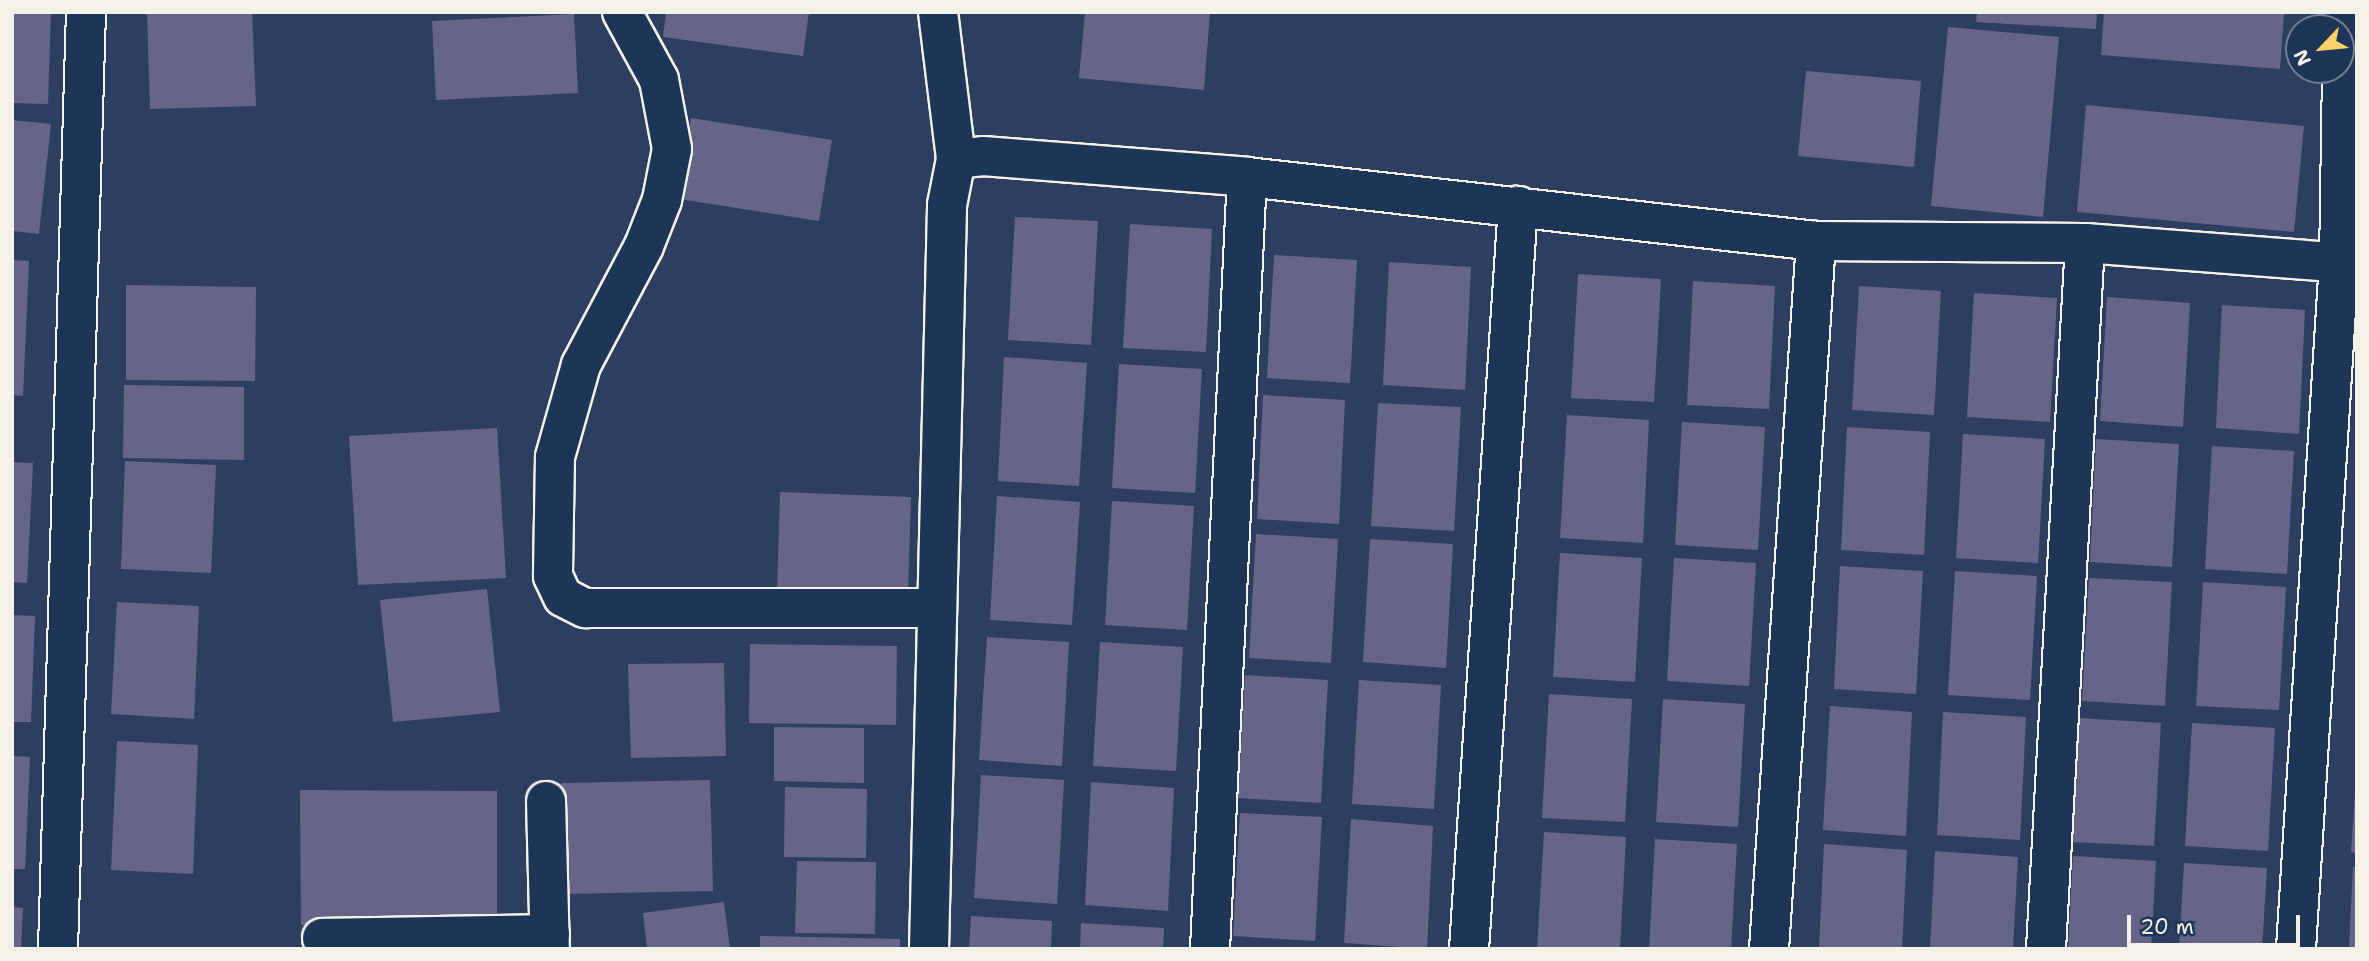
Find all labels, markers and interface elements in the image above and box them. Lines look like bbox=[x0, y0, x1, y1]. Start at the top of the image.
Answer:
north arrow bbox=[2285, 14, 2355, 84]
text: N bbox=[2288, 45, 2317, 70]
scale bar bbox=[2131, 902, 2304, 946]
text: 20 m bbox=[2140, 913, 2194, 941]

